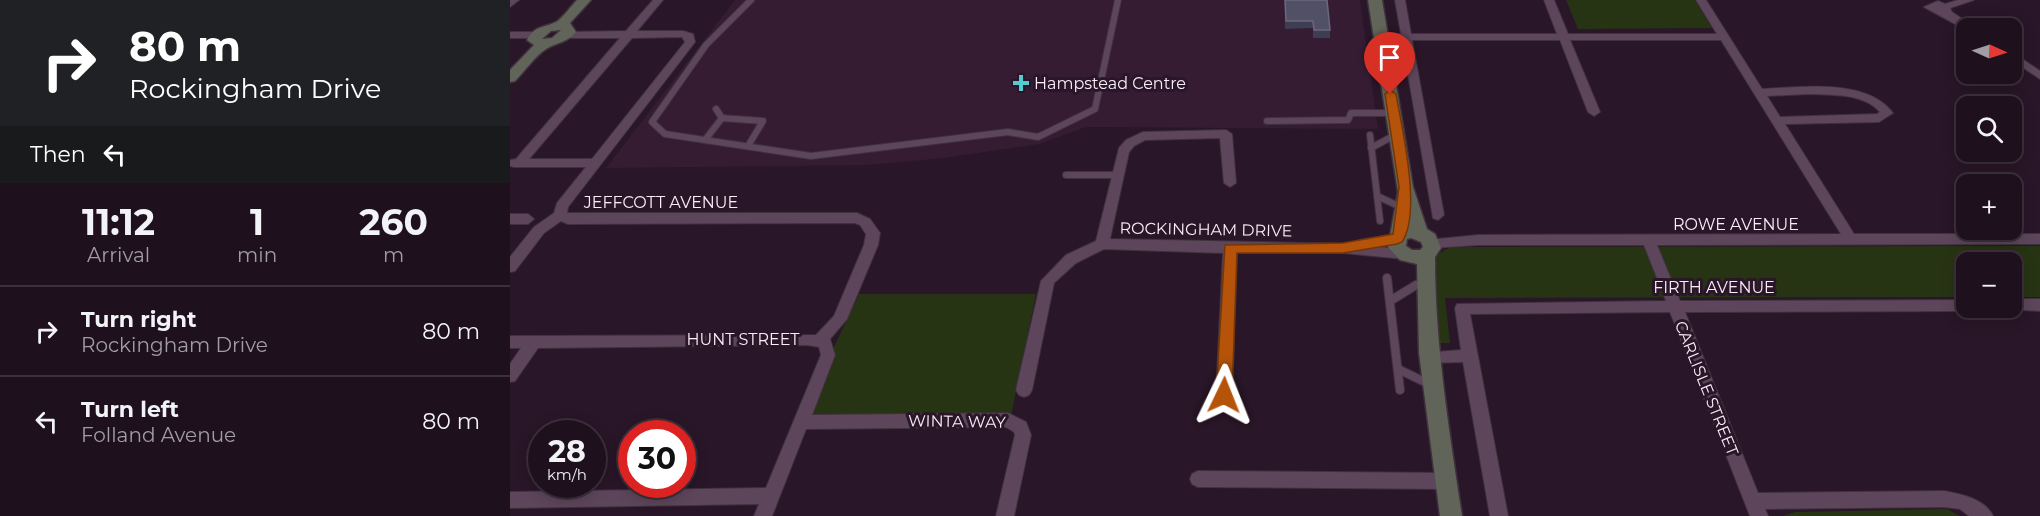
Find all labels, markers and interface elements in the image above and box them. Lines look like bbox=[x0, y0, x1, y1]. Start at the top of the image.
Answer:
north arrow bbox=[1956, 18, 2022, 84]
map controls bbox=[1956, 18, 2022, 318]
text: 80 m bbox=[129, 20, 241, 72]
icon: right bbox=[30, 24, 108, 102]
pin bbox=[1364, 32, 1415, 94]
icon: arrive bbox=[1373, 41, 1406, 74]
text: Rockingham Drive bbox=[129, 72, 381, 105]
marker: Hampstead Centre bbox=[1012, 74, 1030, 92]
place label: Hampstead Centre bbox=[1034, 74, 1186, 93]
button: search bbox=[1956, 96, 2022, 162]
icon: left bbox=[98, 138, 131, 171]
text: Then bbox=[30, 141, 86, 168]
button: + bbox=[1956, 174, 2022, 240]
street label: JEFFCOTT AVENUE bbox=[583, 193, 738, 212]
text: 11:12 bbox=[82, 200, 155, 244]
text: 1 bbox=[250, 200, 264, 244]
text: 260 bbox=[359, 200, 428, 244]
street label: ROWE AVENUE bbox=[1673, 215, 1799, 234]
street label: ROCKINGHAM DRIVE bbox=[1119, 218, 1293, 241]
text: Arrival bbox=[87, 243, 150, 267]
text: min bbox=[237, 243, 277, 267]
text: m bbox=[383, 243, 404, 267]
button: − bbox=[1956, 252, 2022, 318]
street label: FIRTH AVENUE bbox=[1653, 278, 1775, 297]
text: Turn right bbox=[81, 306, 196, 333]
icon: right bbox=[30, 315, 63, 348]
text: 80 m bbox=[422, 318, 480, 345]
street label: CARLISLE STREET bbox=[1671, 318, 1743, 459]
street label: HUNT STREET bbox=[686, 330, 800, 349]
text: Rockingham Drive bbox=[81, 333, 268, 357]
position arrow bbox=[1192, 363, 1256, 427]
text: Turn left bbox=[81, 396, 179, 423]
icon: left bbox=[30, 405, 63, 438]
text: 80 m bbox=[422, 408, 480, 435]
street label: WINTA WAY bbox=[908, 411, 1007, 432]
speed limit sign: 30 bbox=[618, 420, 696, 498]
text: Folland Avenue bbox=[81, 423, 236, 447]
text: 28 bbox=[548, 433, 586, 470]
text: km/h bbox=[547, 465, 587, 484]

